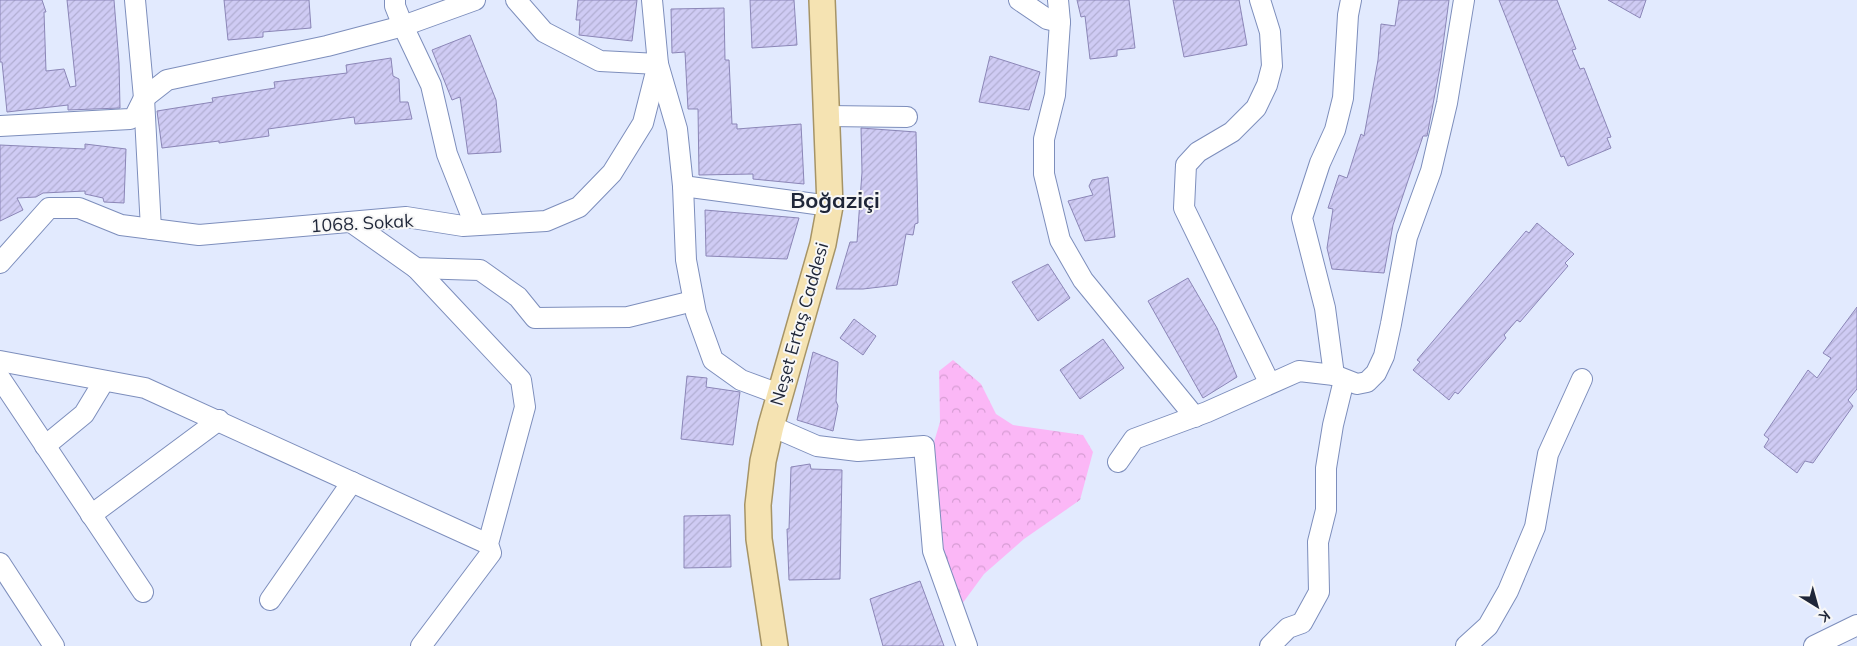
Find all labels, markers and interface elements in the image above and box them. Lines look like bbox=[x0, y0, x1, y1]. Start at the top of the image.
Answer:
district label: Boğaziçi bbox=[790, 186, 880, 214]
street label: 1068. Sokak bbox=[310, 209, 415, 237]
street label: Neşet Ertaş Caddesi bbox=[765, 240, 833, 408]
north arrow bbox=[1792, 581, 1842, 631]
text: K bbox=[1815, 606, 1834, 627]

